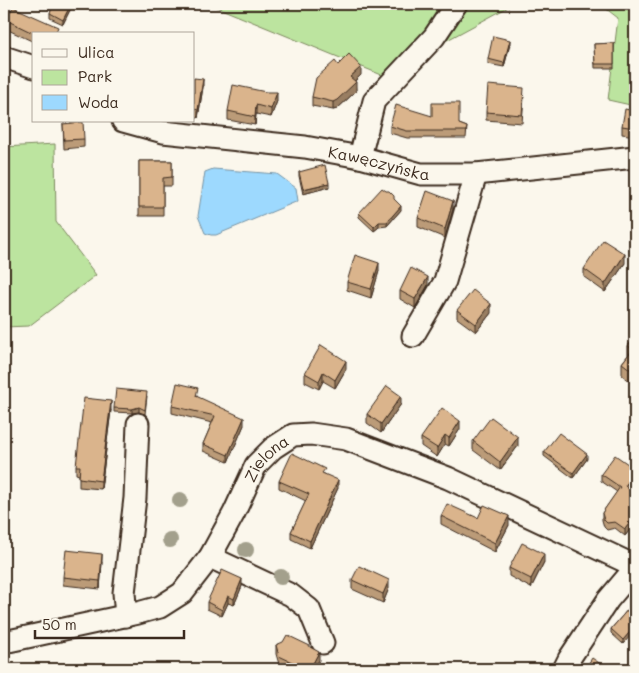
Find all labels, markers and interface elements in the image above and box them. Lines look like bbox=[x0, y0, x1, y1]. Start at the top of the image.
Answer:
legend bbox=[32, 32, 195, 122]
text: Ulica bbox=[78, 42, 115, 62]
text: Park bbox=[78, 66, 112, 86]
text: Woda bbox=[78, 92, 119, 112]
street label: Kawęczyńska bbox=[327, 140, 429, 184]
street label: Zielona bbox=[239, 430, 292, 485]
scale bar bbox=[35, 608, 184, 640]
text: 50 m bbox=[42, 614, 77, 634]

